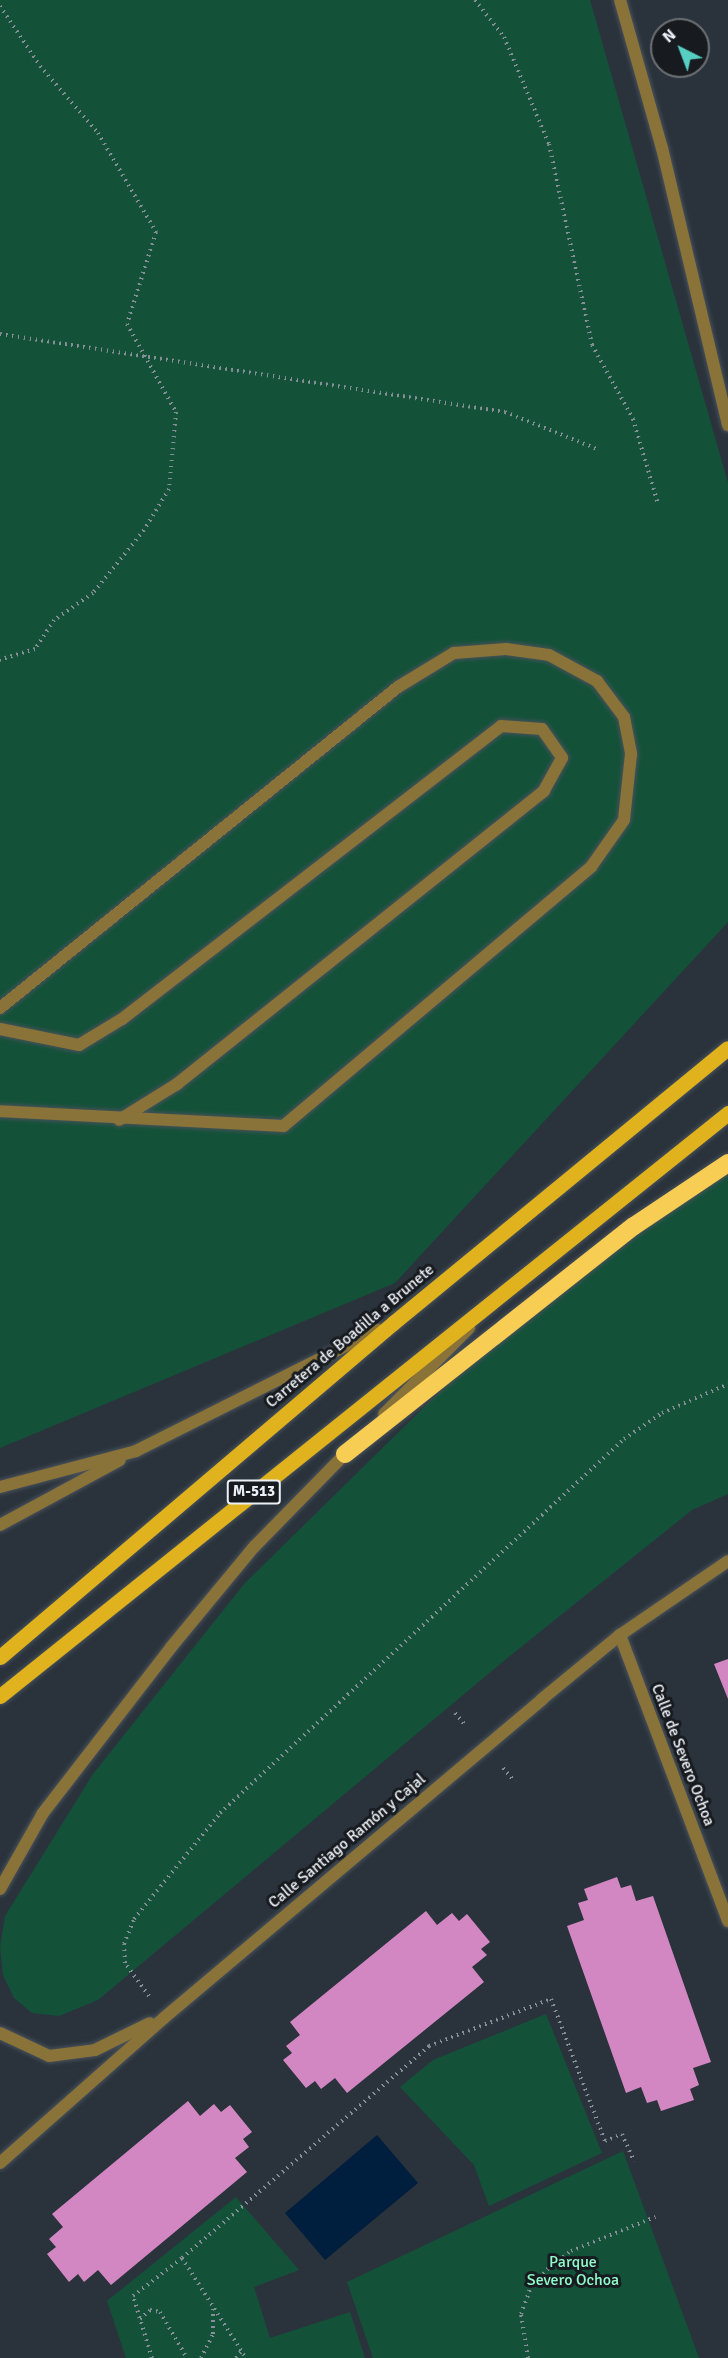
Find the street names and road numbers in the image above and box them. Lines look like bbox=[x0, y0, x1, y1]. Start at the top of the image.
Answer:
street label: Carretera de Boadilla a Brunete bbox=[262, 1260, 438, 1412]
road number: M-513 bbox=[226, 1480, 282, 1504]
street label: Calle de Severo Ochoa bbox=[647, 1681, 719, 1829]
street label: Calle Santiago Ramón y Cajal bbox=[265, 1770, 429, 1912]

